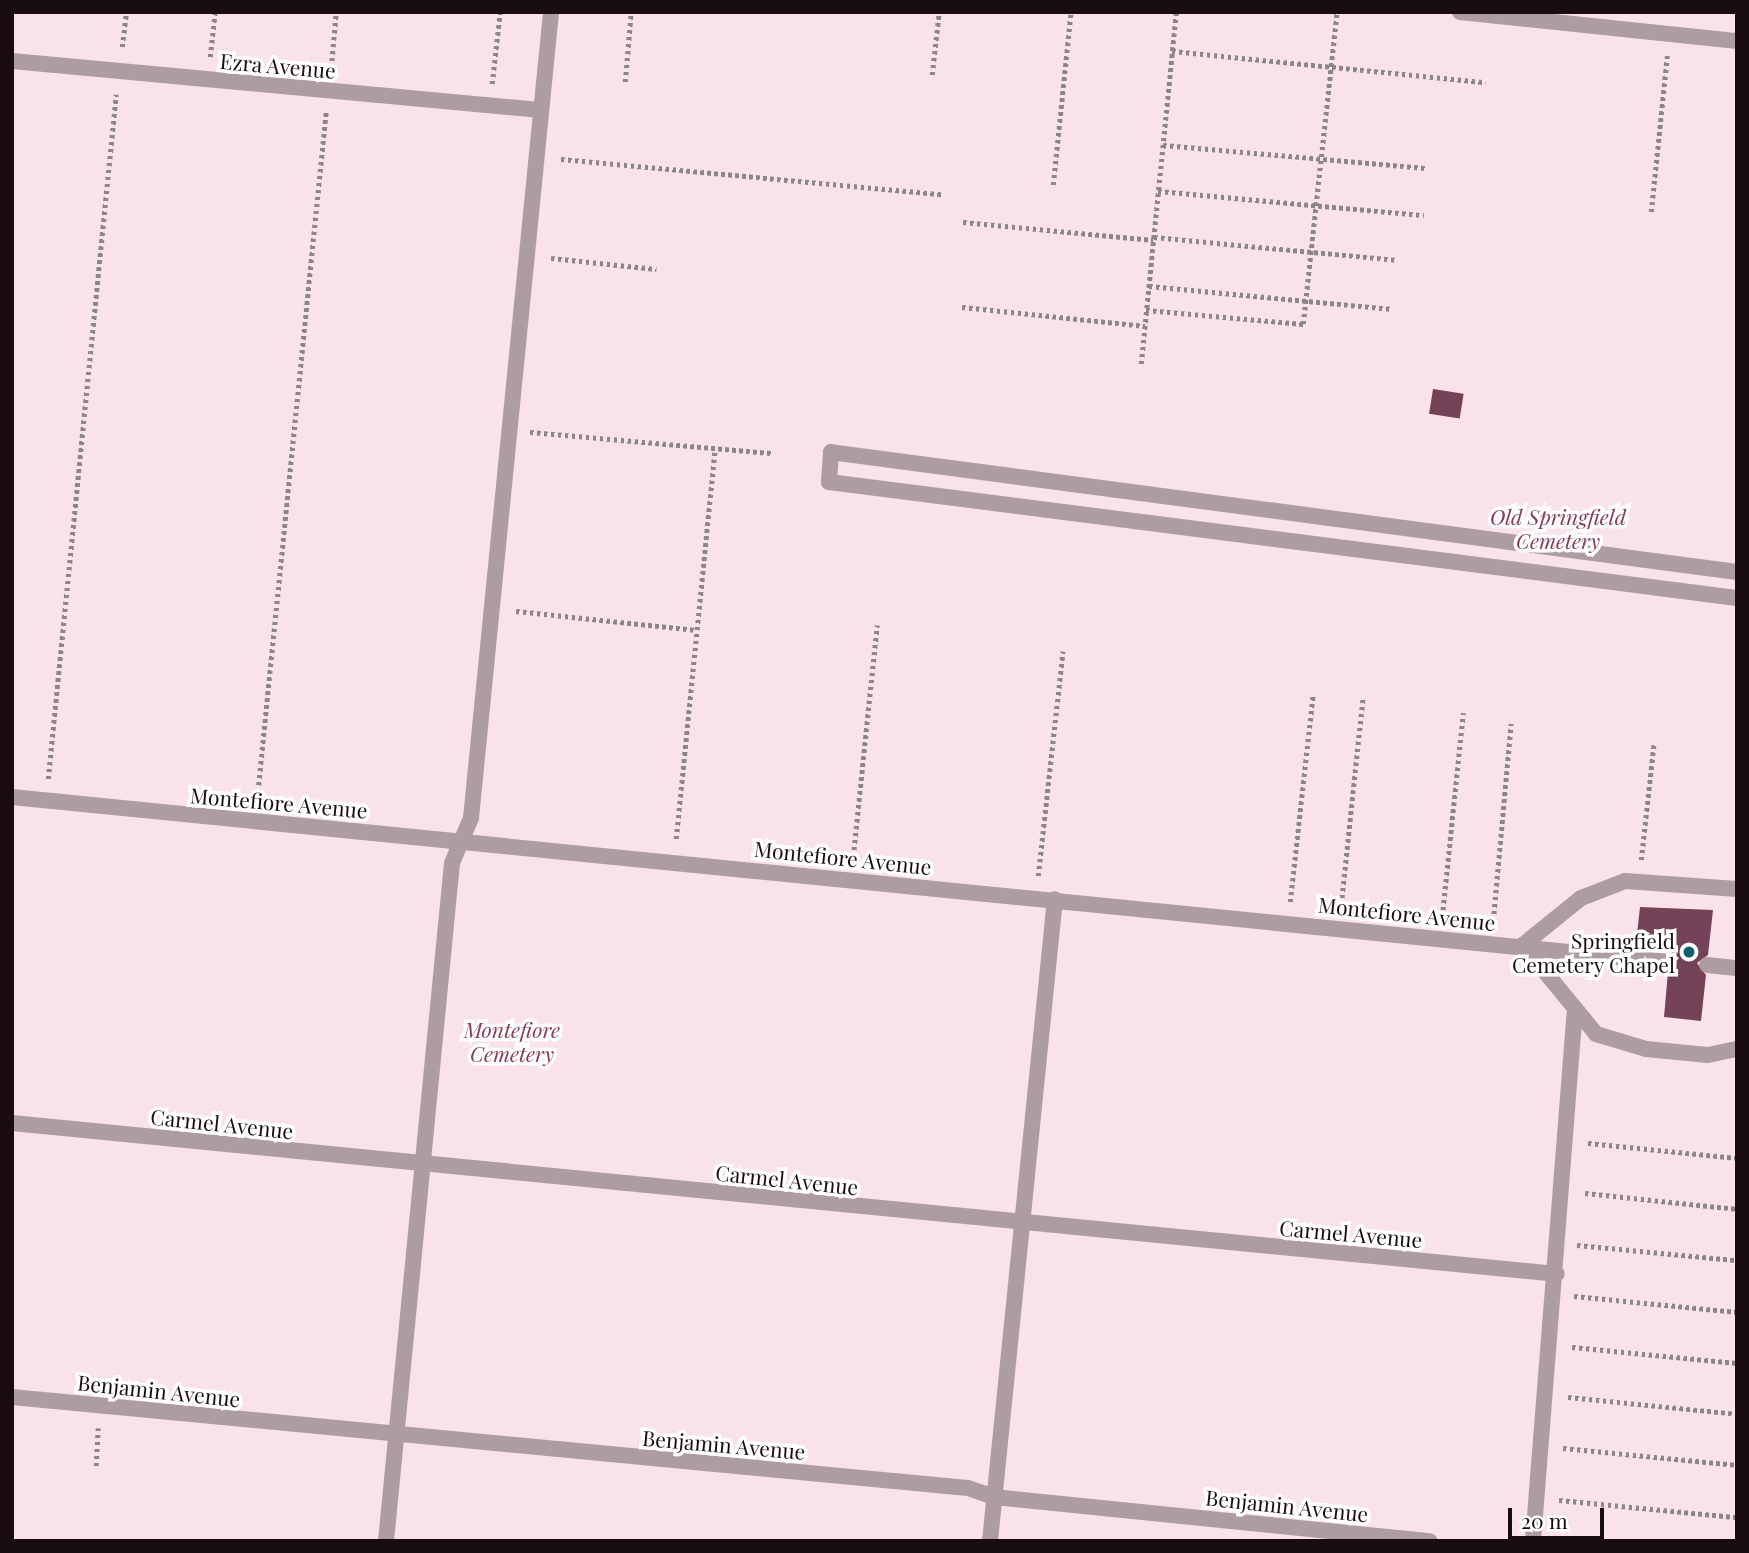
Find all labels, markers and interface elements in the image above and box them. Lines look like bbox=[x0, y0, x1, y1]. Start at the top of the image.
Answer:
street label: Ezra Avenue bbox=[219, 47, 337, 83]
park label: Old Springfield Cemetery bbox=[1490, 503, 1626, 553]
street label: Montefiore Avenue bbox=[189, 782, 369, 822]
street label: Montefiore Avenue bbox=[753, 835, 933, 879]
street label: Montefiore Avenue bbox=[1317, 891, 1497, 935]
place label: Springfield Cemetery Chapel bbox=[1511, 927, 1675, 977]
marker: Springfield Cemetery Chapel bbox=[1681, 944, 1697, 960]
park label: Montefiore Cemetery bbox=[464, 1016, 560, 1066]
street label: Carmel Avenue bbox=[149, 1103, 295, 1143]
street label: Carmel Avenue bbox=[714, 1159, 860, 1199]
street label: Carmel Avenue bbox=[1278, 1214, 1424, 1252]
street label: Benjamin Avenue bbox=[76, 1369, 242, 1411]
street label: Benjamin Avenue bbox=[641, 1424, 807, 1464]
street label: Benjamin Avenue bbox=[1204, 1484, 1370, 1526]
scale bar bbox=[1511, 1494, 1607, 1538]
text: 20 m bbox=[1521, 1506, 1568, 1534]

